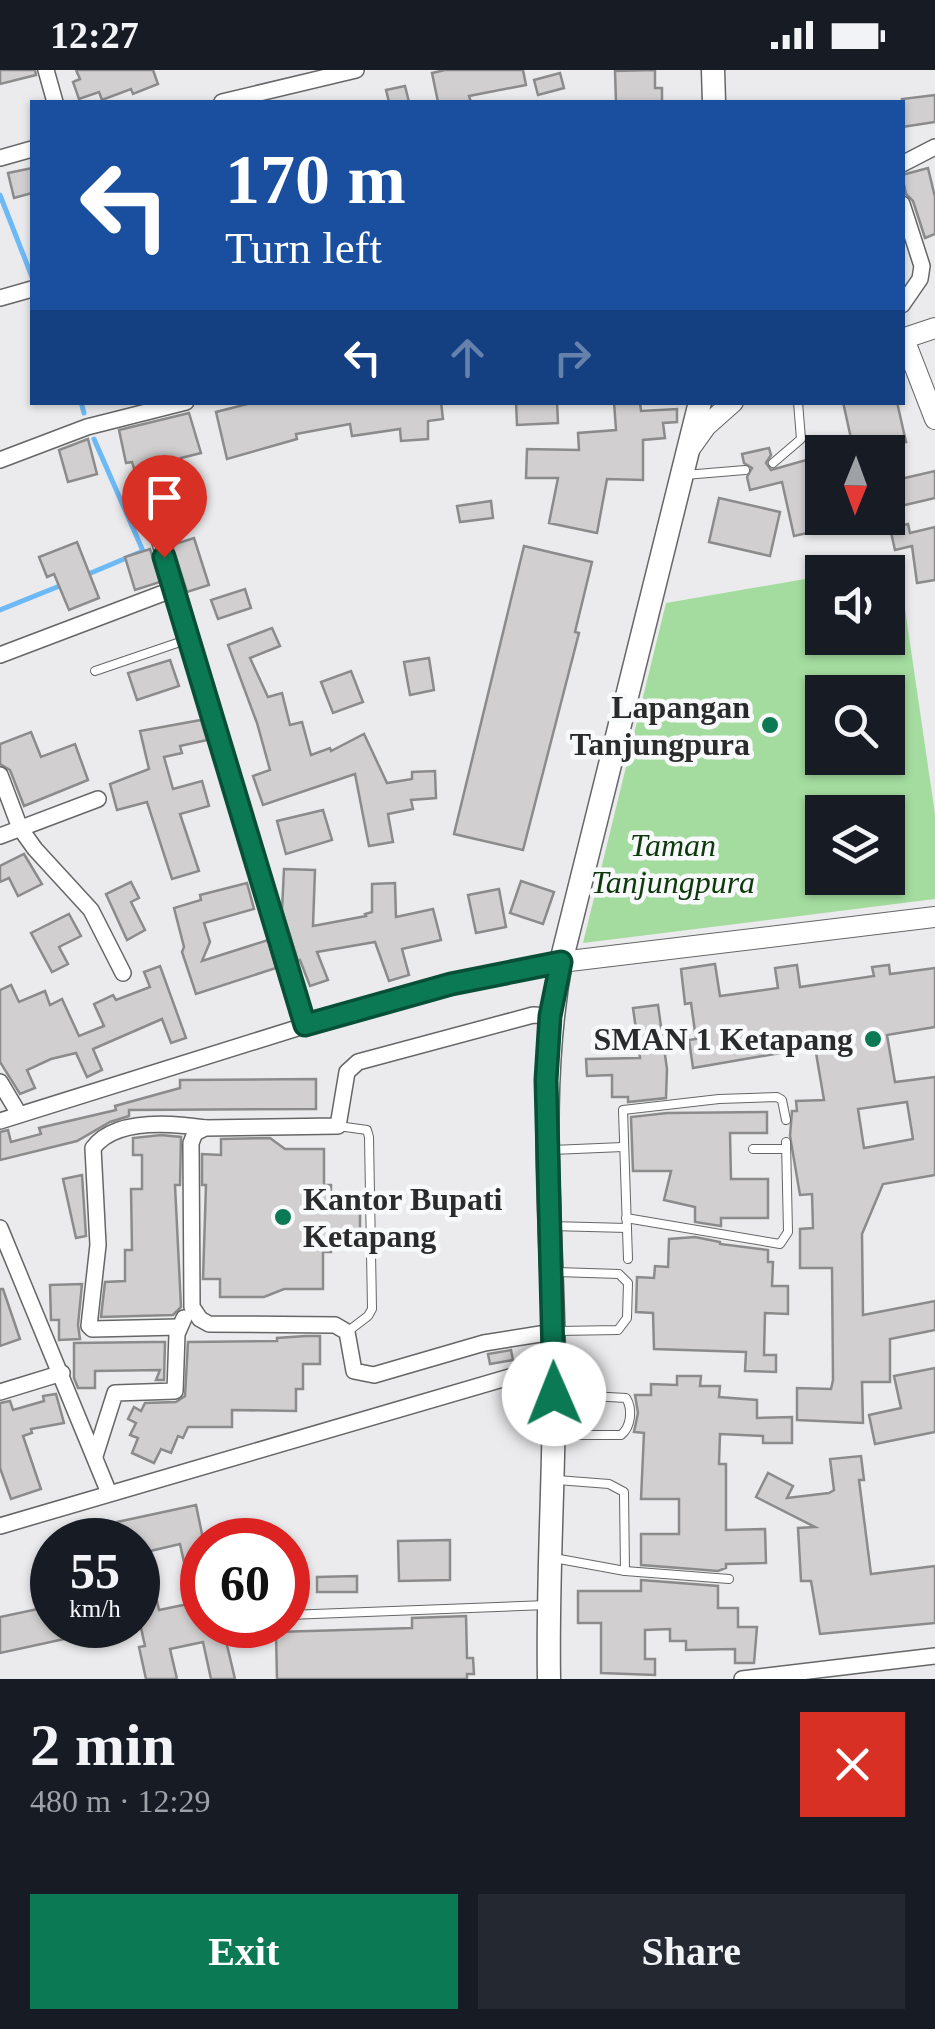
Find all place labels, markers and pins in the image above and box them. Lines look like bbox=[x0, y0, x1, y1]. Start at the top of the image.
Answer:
pin bbox=[122, 455, 207, 558]
place label: Lapangan Tanjungpura bbox=[570, 689, 750, 762]
marker: Lapangan Tanjungpura bbox=[759, 714, 781, 736]
place label: SMAN 1 Ketapang bbox=[593, 1021, 853, 1057]
marker: SMAN 1 Ketapang bbox=[862, 1028, 884, 1050]
place label: Kantor Bupati Ketapang bbox=[303, 1181, 503, 1254]
marker: Kantor Bupati Ketapang bbox=[272, 1206, 294, 1228]

